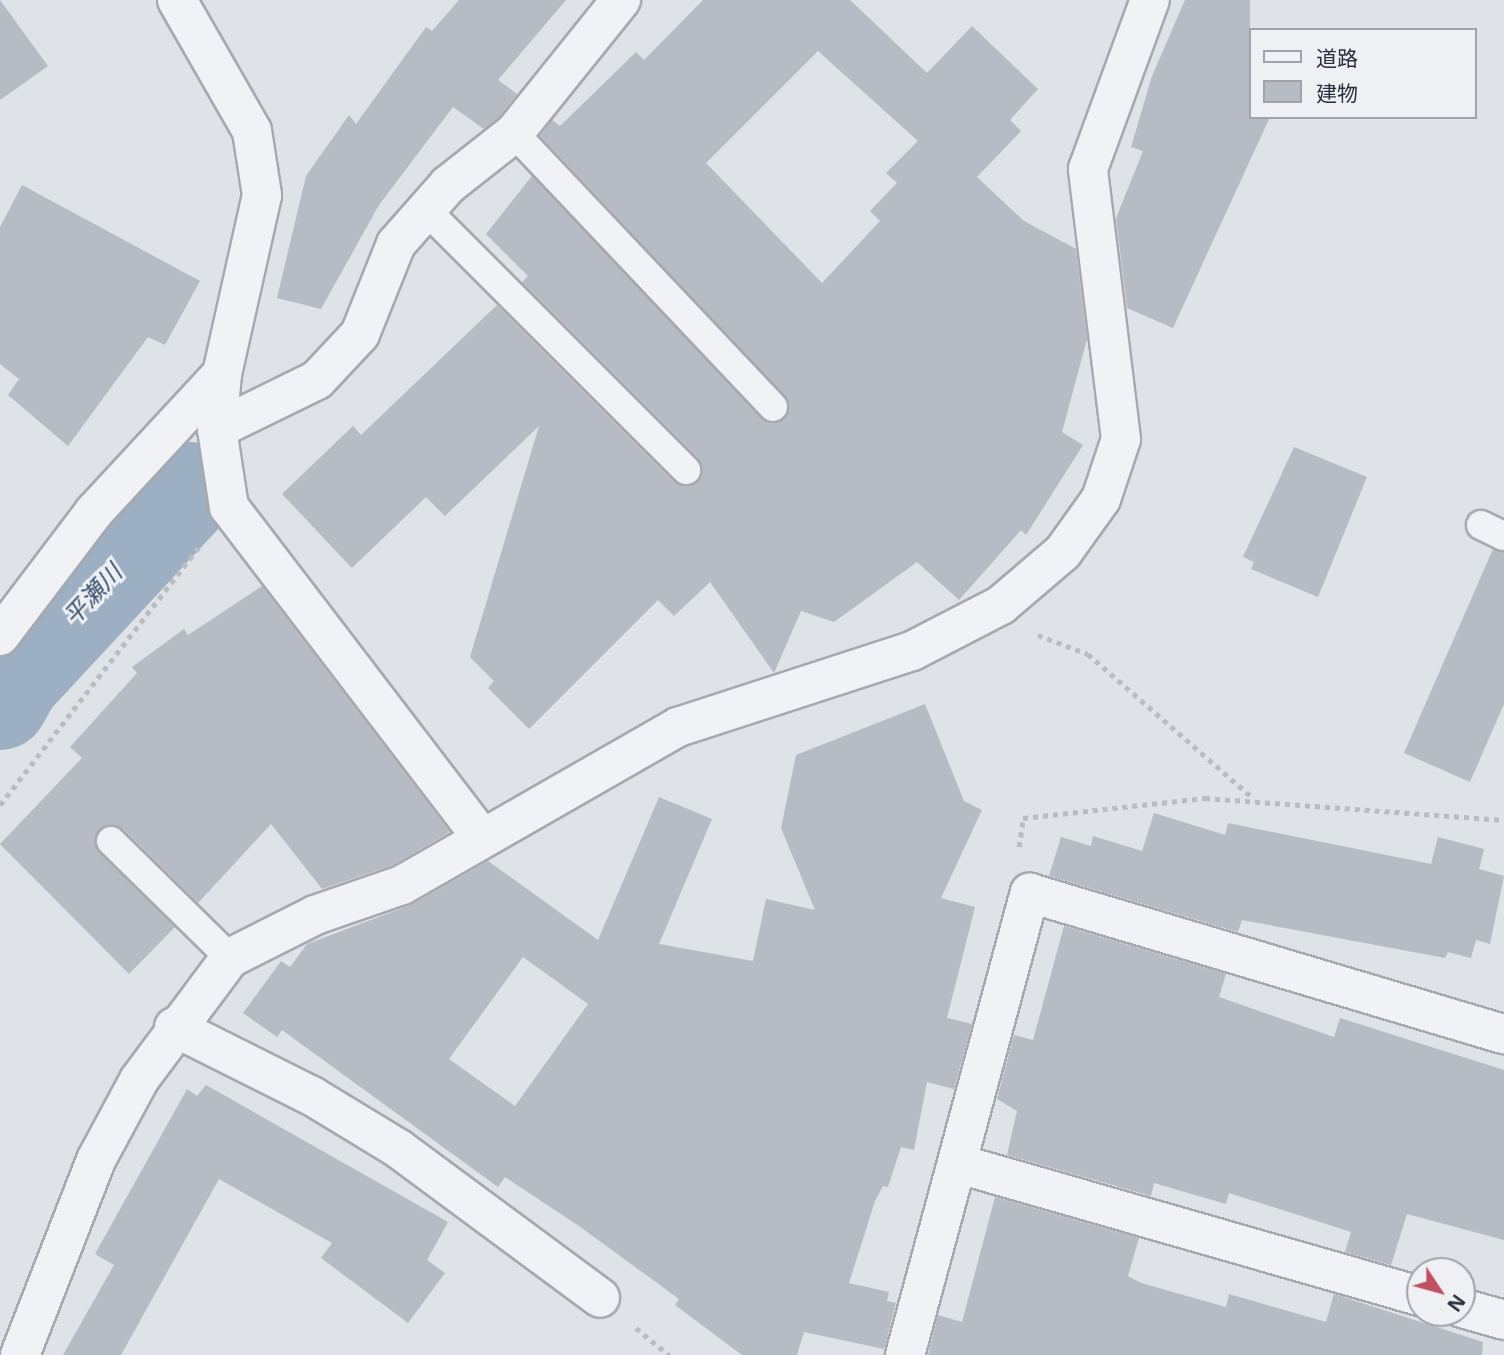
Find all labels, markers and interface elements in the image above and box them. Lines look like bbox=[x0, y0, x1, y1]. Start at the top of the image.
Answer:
legend bbox=[1248, 28, 1476, 119]
text: 道路 bbox=[1316, 44, 1358, 72]
text: 建物 bbox=[1316, 79, 1358, 107]
water label: 平瀬川 bbox=[57, 558, 127, 630]
north arrow bbox=[1406, 1257, 1476, 1327]
text: N bbox=[1441, 1289, 1471, 1317]

